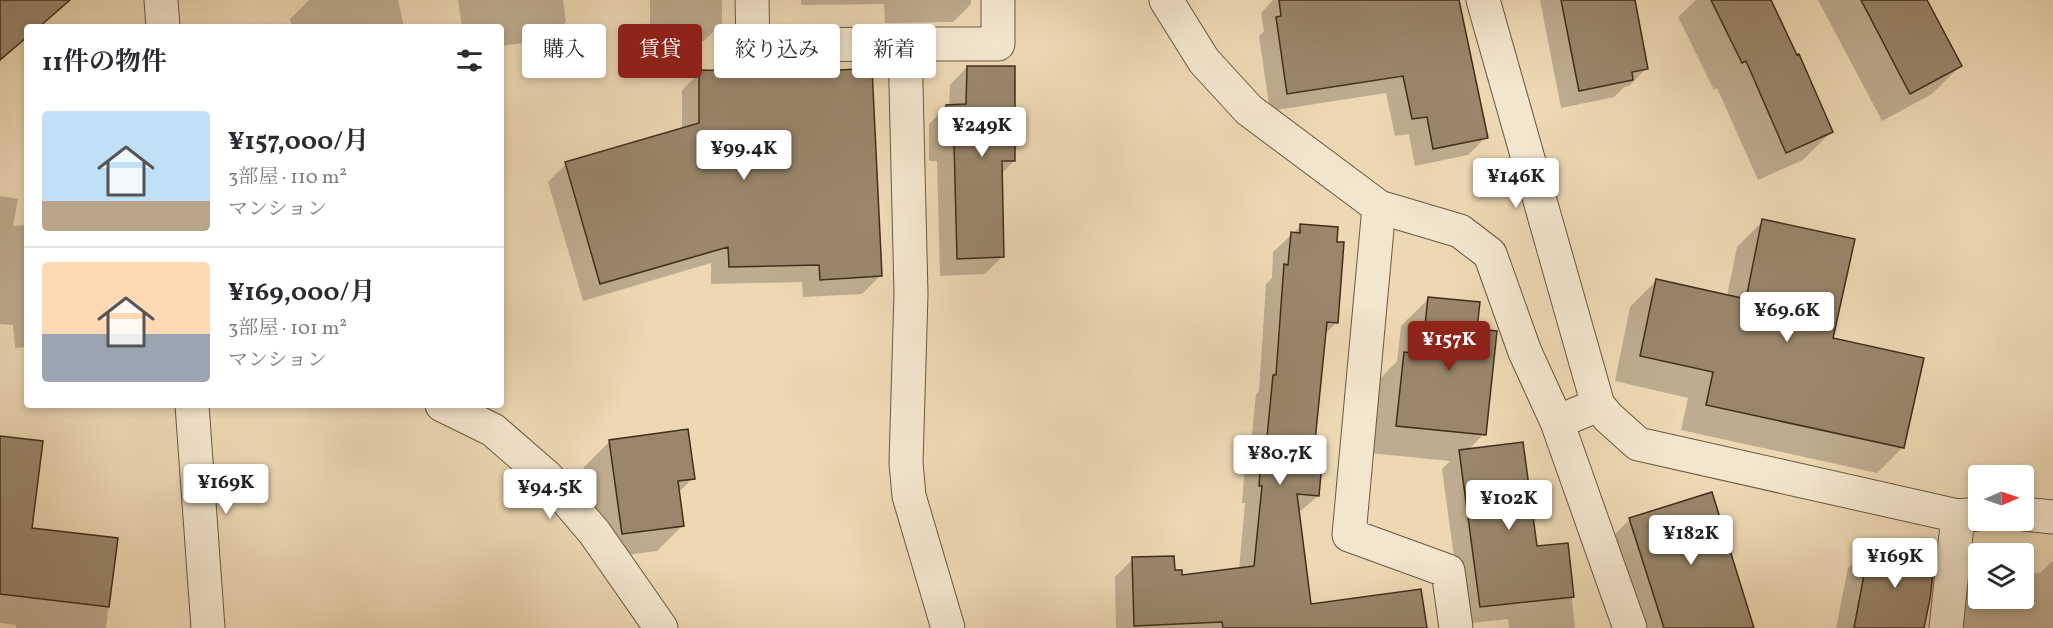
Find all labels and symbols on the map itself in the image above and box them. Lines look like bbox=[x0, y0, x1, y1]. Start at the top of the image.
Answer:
pin: ¥249K bbox=[940, 107, 1024, 158]
pin: ¥99.4K bbox=[695, 130, 793, 181]
pin: ¥146K bbox=[1474, 158, 1558, 209]
pin: ¥69.6K bbox=[1738, 292, 1836, 343]
pin: ¥157K bbox=[1407, 321, 1491, 372]
pin: ¥80.7K bbox=[1231, 435, 1329, 486]
pin: ¥169K bbox=[184, 464, 268, 515]
north arrow bbox=[1968, 465, 2034, 531]
pin: ¥94.5K bbox=[501, 469, 599, 520]
pin: ¥102K bbox=[1467, 480, 1551, 531]
pin: ¥182K bbox=[1649, 515, 1733, 566]
pin: ¥169K bbox=[1853, 538, 1937, 589]

